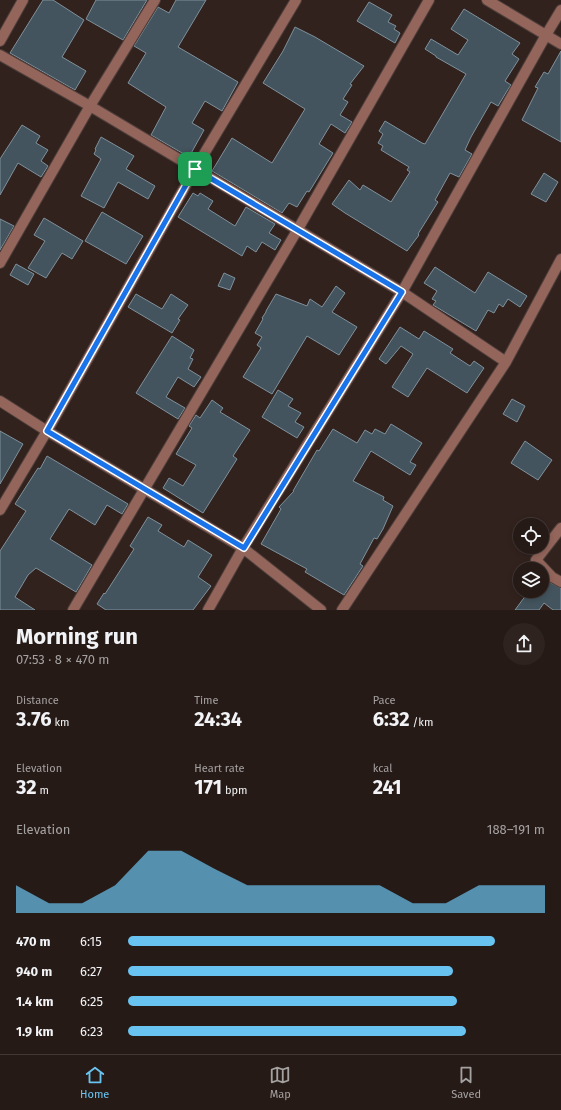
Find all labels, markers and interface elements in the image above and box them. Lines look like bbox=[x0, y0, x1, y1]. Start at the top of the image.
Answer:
pin bbox=[178, 152, 212, 186]
icon: arrive bbox=[184, 158, 206, 180]
map controls bbox=[513, 518, 549, 598]
button: locate bbox=[513, 518, 549, 554]
button: layers bbox=[513, 562, 549, 598]
text: Morning run bbox=[16, 623, 138, 650]
button: share bbox=[503, 623, 545, 665]
text: 07:53 · 8 × 470 m bbox=[16, 652, 109, 667]
text: Distance bbox=[16, 694, 59, 707]
text: Time bbox=[194, 694, 219, 707]
text: Pace bbox=[373, 694, 395, 707]
text: 3.76 bbox=[16, 707, 51, 731]
text: 24:34 bbox=[194, 707, 242, 731]
text: 6:32 bbox=[373, 707, 410, 731]
text: km bbox=[51, 716, 69, 729]
text: /km bbox=[410, 716, 433, 729]
text: Elevation bbox=[16, 762, 62, 775]
text: Heart rate bbox=[194, 762, 244, 775]
text: kcal bbox=[373, 762, 392, 775]
text: 32 bbox=[16, 775, 37, 799]
text: 171 bbox=[194, 775, 222, 799]
text: 241 bbox=[373, 775, 402, 799]
text: m bbox=[37, 784, 49, 797]
text: bpm bbox=[222, 784, 247, 797]
text: Elevation bbox=[16, 822, 70, 837]
text: 188–191 m bbox=[487, 822, 545, 837]
text: 470 m bbox=[16, 934, 51, 949]
text: 6:15 bbox=[80, 934, 102, 949]
text: 940 m bbox=[16, 964, 52, 979]
text: 6:27 bbox=[80, 964, 102, 979]
text: 1.4 km bbox=[16, 994, 53, 1009]
text: 6:25 bbox=[80, 994, 103, 1009]
text: 1.9 km bbox=[16, 1024, 53, 1039]
text: 6:23 bbox=[80, 1024, 103, 1039]
tab: Home bbox=[80, 1064, 109, 1101]
tab: Map bbox=[269, 1064, 291, 1101]
tab: Saved bbox=[451, 1064, 481, 1101]

